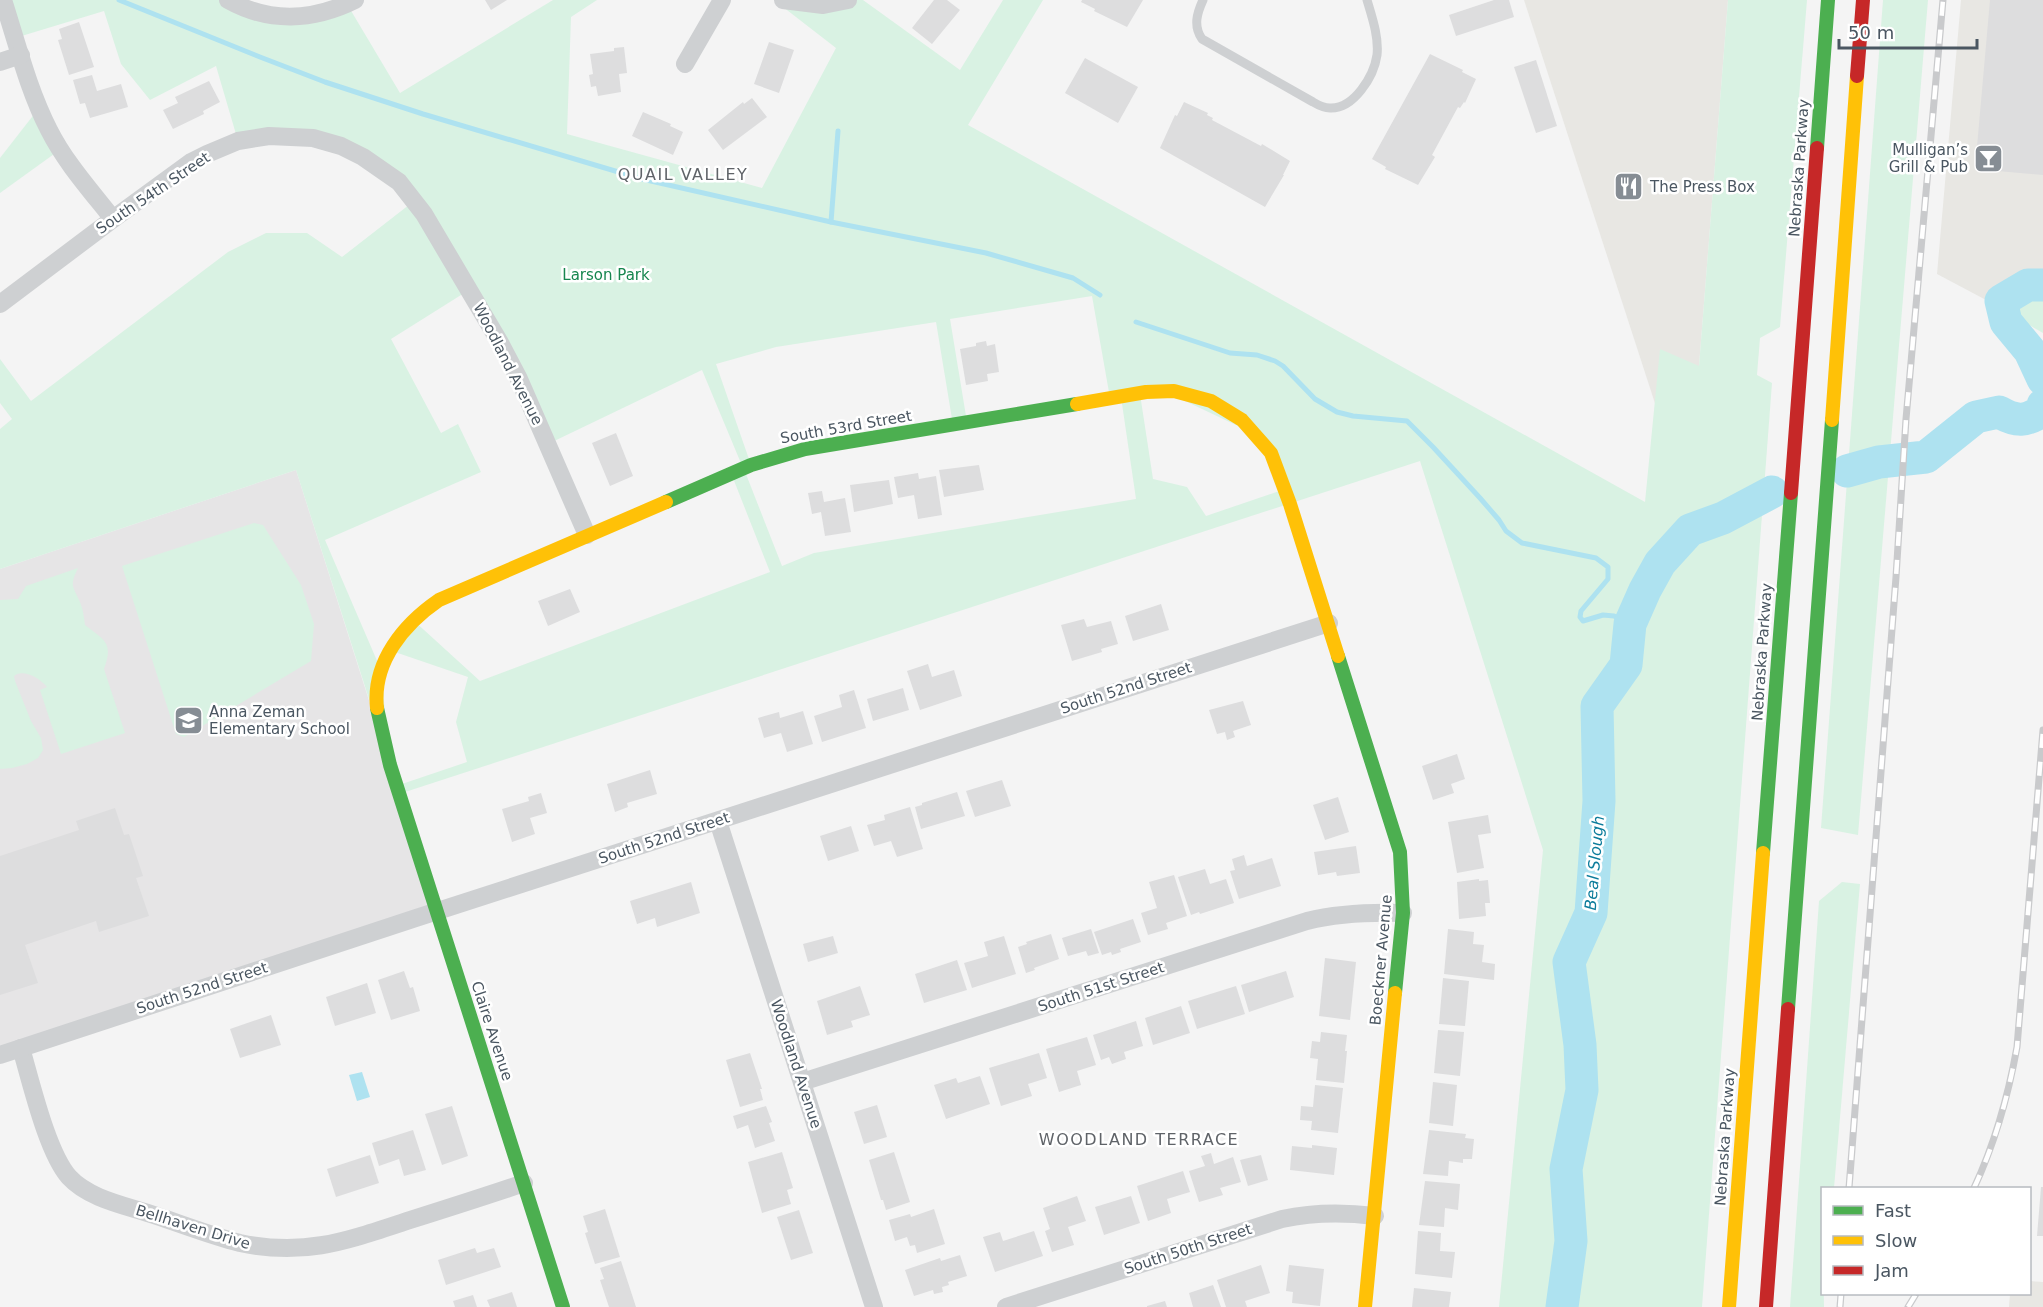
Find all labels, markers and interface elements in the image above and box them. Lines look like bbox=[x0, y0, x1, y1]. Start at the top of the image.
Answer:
scale bar bbox=[1839, 12, 1977, 50]
text: 50 m bbox=[1848, 22, 1894, 43]
street label: Nebraska Parkway bbox=[1785, 98, 1813, 238]
place label: Mulligan’s Grill & Pub bbox=[1889, 141, 1968, 176]
bar icon: Mulligan’s Grill & Pub bbox=[1973, 143, 2005, 175]
street label: South 54th Street bbox=[93, 148, 213, 238]
district label: QUAIL VALLEY bbox=[618, 165, 748, 184]
restaurant icon: The Press Box bbox=[1613, 171, 1645, 203]
place label: The Press Box bbox=[1649, 178, 1755, 196]
park label: Larson Park bbox=[562, 266, 650, 284]
street label: Woodland Avenue bbox=[469, 300, 547, 428]
street label: South 53rd Street bbox=[779, 407, 913, 447]
street label: Nebraska Parkway bbox=[1748, 582, 1776, 722]
street label: South 52nd Street bbox=[1058, 658, 1194, 718]
place label: Anna Zeman Elementary School bbox=[209, 703, 350, 738]
school or university icon: Anna Zeman Elementary School bbox=[172, 705, 204, 737]
street label: South 52nd Street bbox=[596, 808, 732, 868]
water label: Beal Slough bbox=[1581, 815, 1608, 911]
street label: Boeckner Avenue bbox=[1366, 894, 1396, 1026]
street label: South 52nd Street bbox=[134, 958, 270, 1018]
street label: South 51st Street bbox=[1036, 958, 1166, 1016]
street label: Claire Avenue bbox=[467, 979, 517, 1083]
street label: Woodland Avenue bbox=[767, 997, 825, 1131]
street label: Nebraska Parkway bbox=[1711, 1067, 1739, 1207]
district label: WOODLAND TERRACE bbox=[1039, 1130, 1239, 1149]
legend bbox=[1821, 1187, 2031, 1295]
text: Fast bbox=[1875, 1200, 1911, 1221]
street label: Bellhaven Drive bbox=[133, 1201, 253, 1253]
street label: South 50th Street bbox=[1122, 1220, 1254, 1278]
text: Slow bbox=[1875, 1230, 1917, 1251]
text: Jam bbox=[1874, 1260, 1909, 1281]

